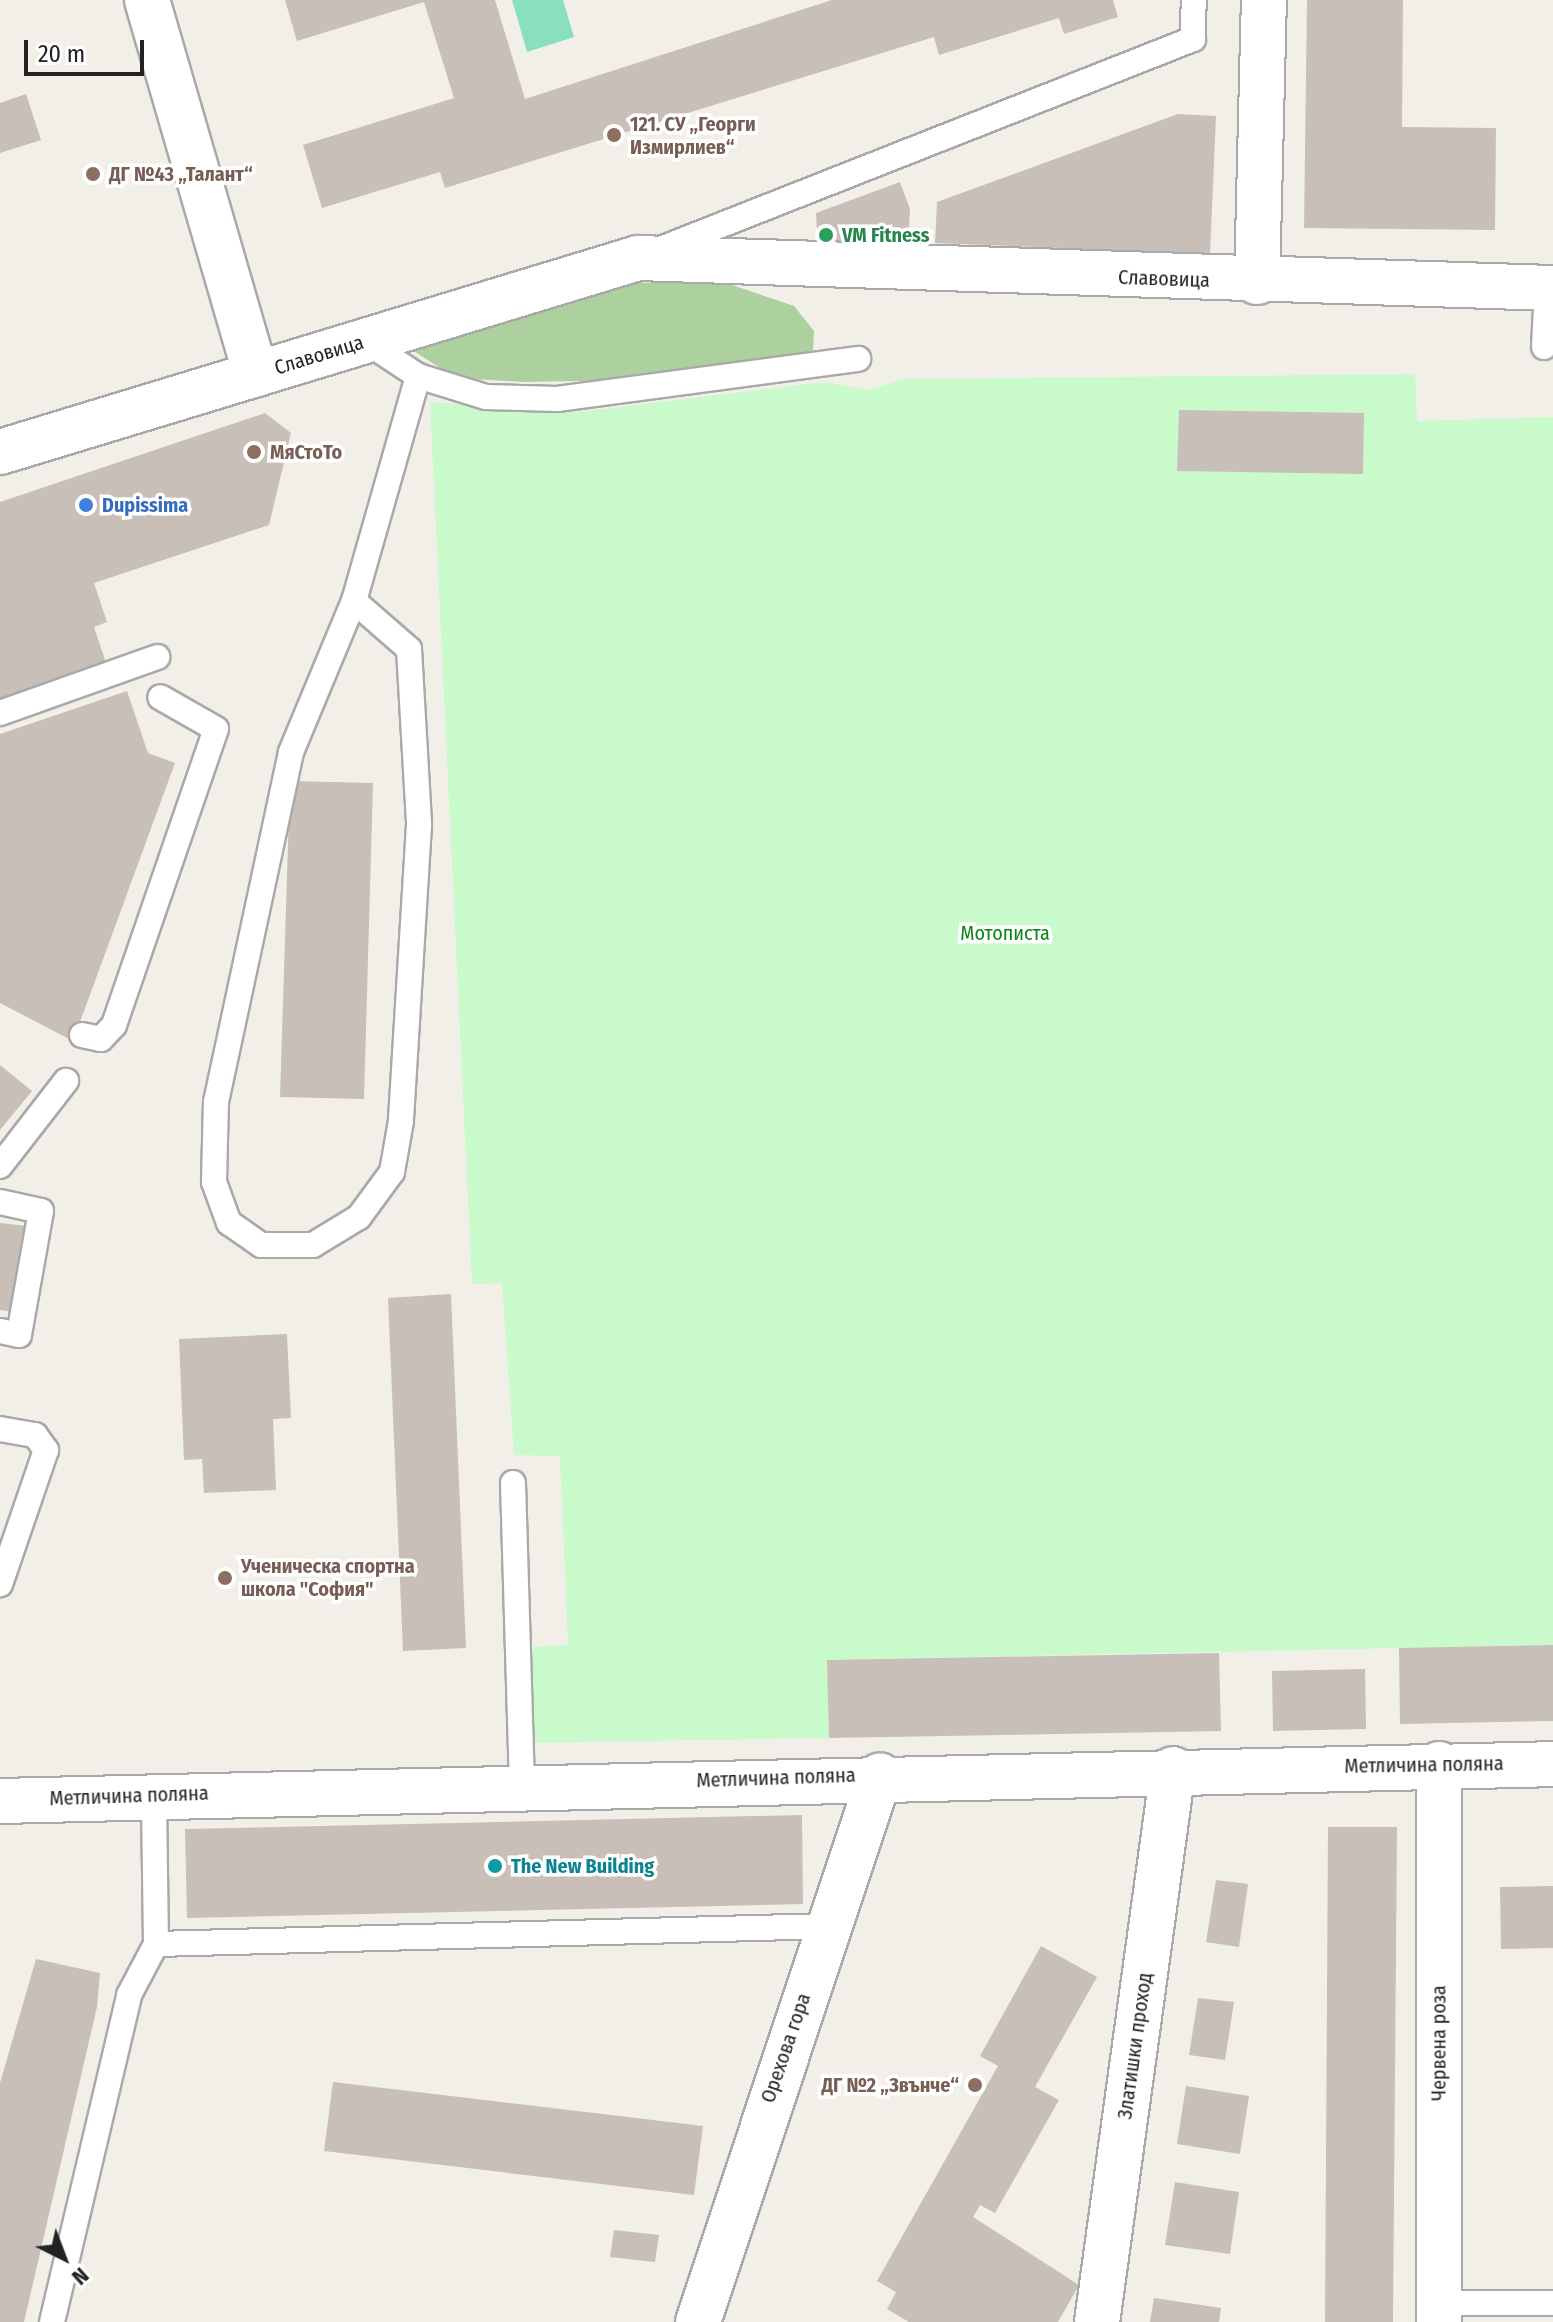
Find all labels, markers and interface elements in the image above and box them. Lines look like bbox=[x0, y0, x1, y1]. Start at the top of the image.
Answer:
scale bar bbox=[28, 24, 148, 74]
text: 20 m bbox=[38, 40, 85, 68]
place label: 121. СУ „Георги Измирлиев“ bbox=[630, 112, 756, 159]
marker: 121. СУ „Георги Измирлиев“ bbox=[605, 126, 623, 144]
place label: ДГ №43 „Талант“ bbox=[109, 162, 253, 186]
marker: ДГ №43 „Талант“ bbox=[84, 165, 102, 183]
place label: VM Fitness bbox=[842, 223, 929, 247]
marker: VM Fitness bbox=[817, 226, 835, 244]
street label: Славовица bbox=[1118, 265, 1210, 293]
street label: Славовица bbox=[272, 330, 366, 380]
place label: МяСтоТо bbox=[270, 440, 342, 464]
marker: МяСтоТо bbox=[245, 443, 263, 461]
place label: Dupissima bbox=[102, 493, 188, 517]
marker: Dupissima bbox=[77, 496, 95, 514]
park label: Мотописта bbox=[960, 921, 1050, 945]
place label: Ученическа спортна школа "София" bbox=[241, 1554, 415, 1601]
marker: Ученическа спортна школа "София" bbox=[216, 1569, 234, 1587]
street label: Метличина поляна bbox=[1344, 1752, 1504, 1778]
street label: Метличина поляна bbox=[696, 1763, 856, 1793]
street label: Метличина поляна bbox=[49, 1781, 209, 1811]
place label: The New Building bbox=[511, 1854, 654, 1878]
marker: The New Building bbox=[486, 1857, 504, 1875]
street label: Златишки проход bbox=[1113, 1971, 1157, 2121]
street label: Червена роза bbox=[1427, 1985, 1451, 2101]
street label: Орехова гора bbox=[756, 1990, 816, 2106]
place label: ДГ №2 „Звънче“ bbox=[821, 2073, 959, 2097]
marker: ДГ №2 „Звънче“ bbox=[966, 2076, 984, 2094]
north arrow bbox=[24, 2218, 104, 2298]
text: N bbox=[66, 2262, 94, 2291]

